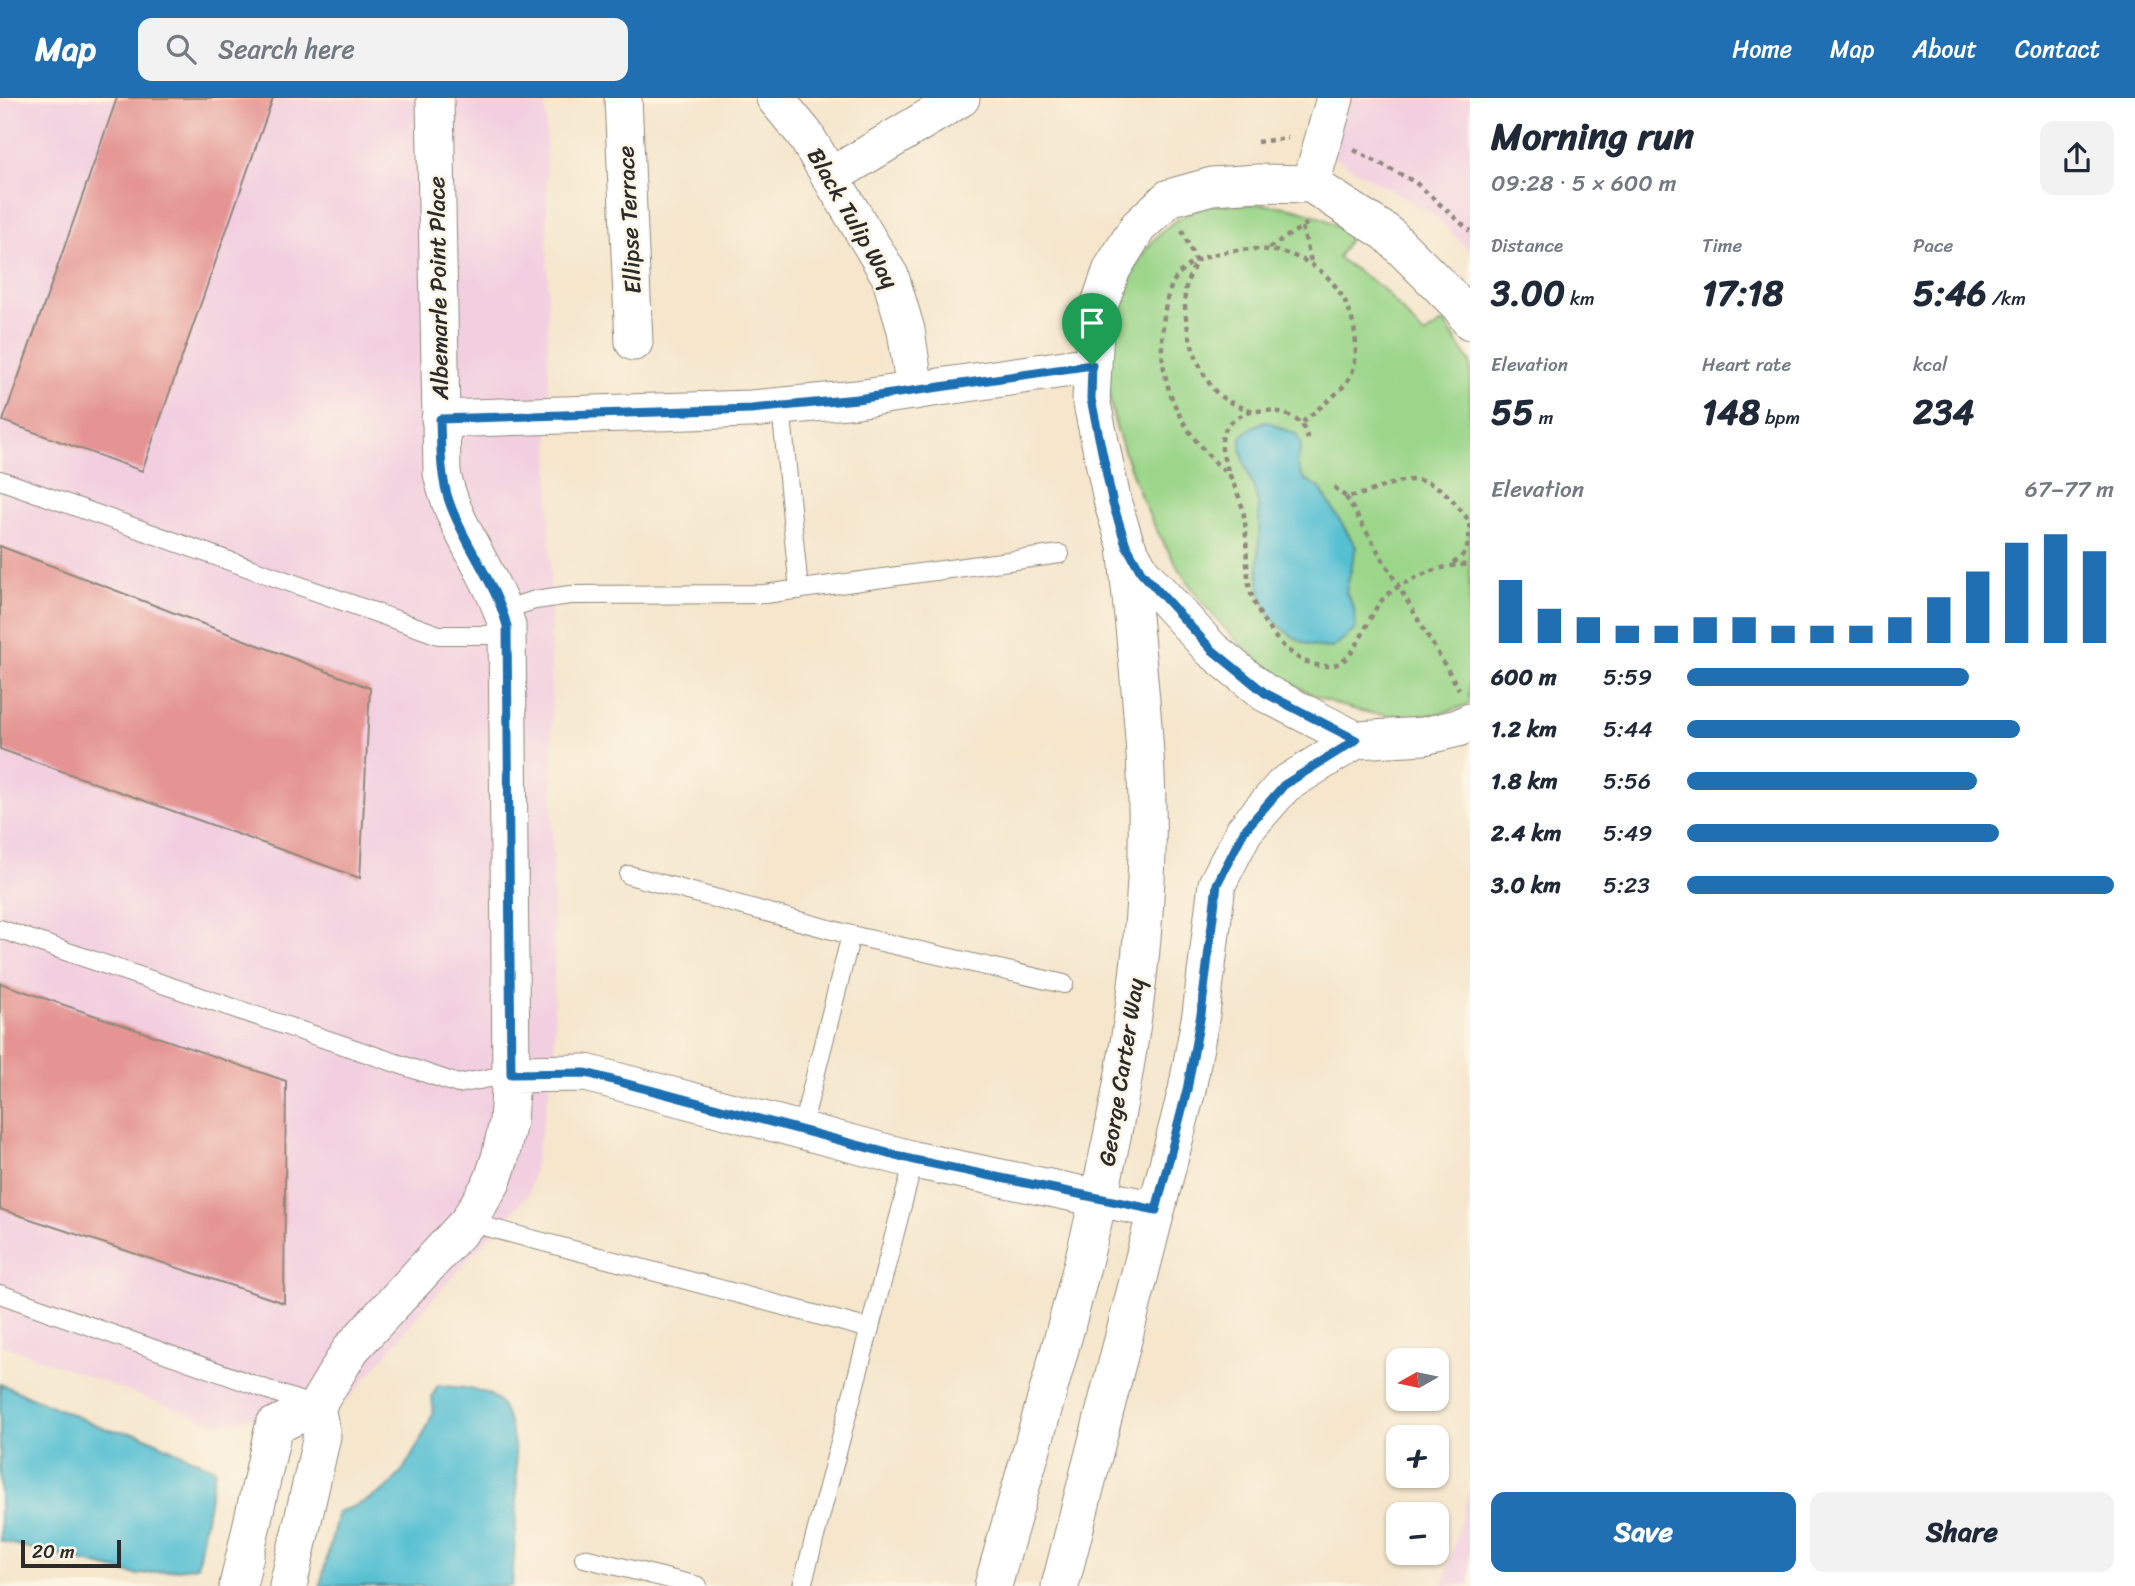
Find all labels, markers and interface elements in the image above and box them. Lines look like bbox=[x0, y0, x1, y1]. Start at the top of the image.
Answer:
search box bbox=[138, 18, 628, 81]
text: Map bbox=[35, 20, 96, 78]
text: Search here bbox=[218, 26, 355, 72]
text: Home bbox=[1732, 28, 1792, 70]
text: Map bbox=[1830, 28, 1874, 70]
text: About bbox=[1912, 28, 1977, 70]
text: Contact bbox=[2015, 28, 2100, 70]
icon: search bbox=[162, 30, 200, 68]
text: Morning run bbox=[1491, 103, 1694, 170]
button: share bbox=[2040, 121, 2114, 195]
street label: Black Tulip Way bbox=[795, 140, 910, 297]
street label: Ellipse Terrace bbox=[605, 145, 654, 295]
text: 09:28 · 5 × 600 m bbox=[1491, 163, 1676, 204]
street label: Albemarle Point Place bbox=[416, 176, 461, 401]
text: Distance bbox=[1491, 229, 1563, 262]
text: Time bbox=[1702, 229, 1742, 262]
text: Pace bbox=[1913, 229, 1953, 262]
text: 3.00 bbox=[1491, 262, 1565, 324]
text: 17:18 bbox=[1702, 262, 1784, 324]
text: 5:46 bbox=[1913, 262, 1987, 324]
text: km bbox=[1565, 282, 1595, 315]
text: /km bbox=[1987, 282, 2026, 315]
pin bbox=[1062, 293, 1122, 365]
icon: arrive bbox=[1073, 304, 1111, 342]
text: Elevation bbox=[1491, 348, 1568, 381]
text: Heart rate bbox=[1702, 348, 1791, 381]
text: kcal bbox=[1913, 348, 1948, 381]
text: 55 bbox=[1491, 381, 1534, 443]
text: 148 bbox=[1702, 381, 1760, 443]
text: 234 bbox=[1913, 381, 1974, 443]
text: m bbox=[1534, 401, 1553, 434]
text: bpm bbox=[1760, 401, 1800, 434]
text: Elevation bbox=[1491, 469, 1584, 510]
text: 67–77 m bbox=[2025, 469, 2114, 510]
text: 600 m bbox=[1491, 657, 1557, 698]
text: 5:59 bbox=[1603, 657, 1652, 698]
text: 1.2 km bbox=[1491, 709, 1557, 750]
text: 5:44 bbox=[1603, 709, 1653, 750]
text: 1.8 km bbox=[1491, 761, 1558, 802]
text: 5:56 bbox=[1603, 761, 1651, 802]
text: 2.4 km bbox=[1491, 813, 1561, 854]
text: 5:49 bbox=[1603, 813, 1653, 854]
text: 3.0 km bbox=[1491, 865, 1561, 906]
text: 5:23 bbox=[1603, 865, 1650, 906]
street label: George Carter Way bbox=[1086, 975, 1157, 1169]
north arrow bbox=[1386, 1348, 1449, 1410]
map controls bbox=[1386, 1348, 1449, 1565]
button: + bbox=[1386, 1425, 1449, 1488]
button: Save bbox=[1491, 1492, 1796, 1572]
button: Share bbox=[1810, 1492, 2114, 1572]
button: − bbox=[1386, 1502, 1449, 1565]
text: 20 m bbox=[32, 1535, 75, 1568]
scale bar bbox=[21, 1537, 121, 1569]

